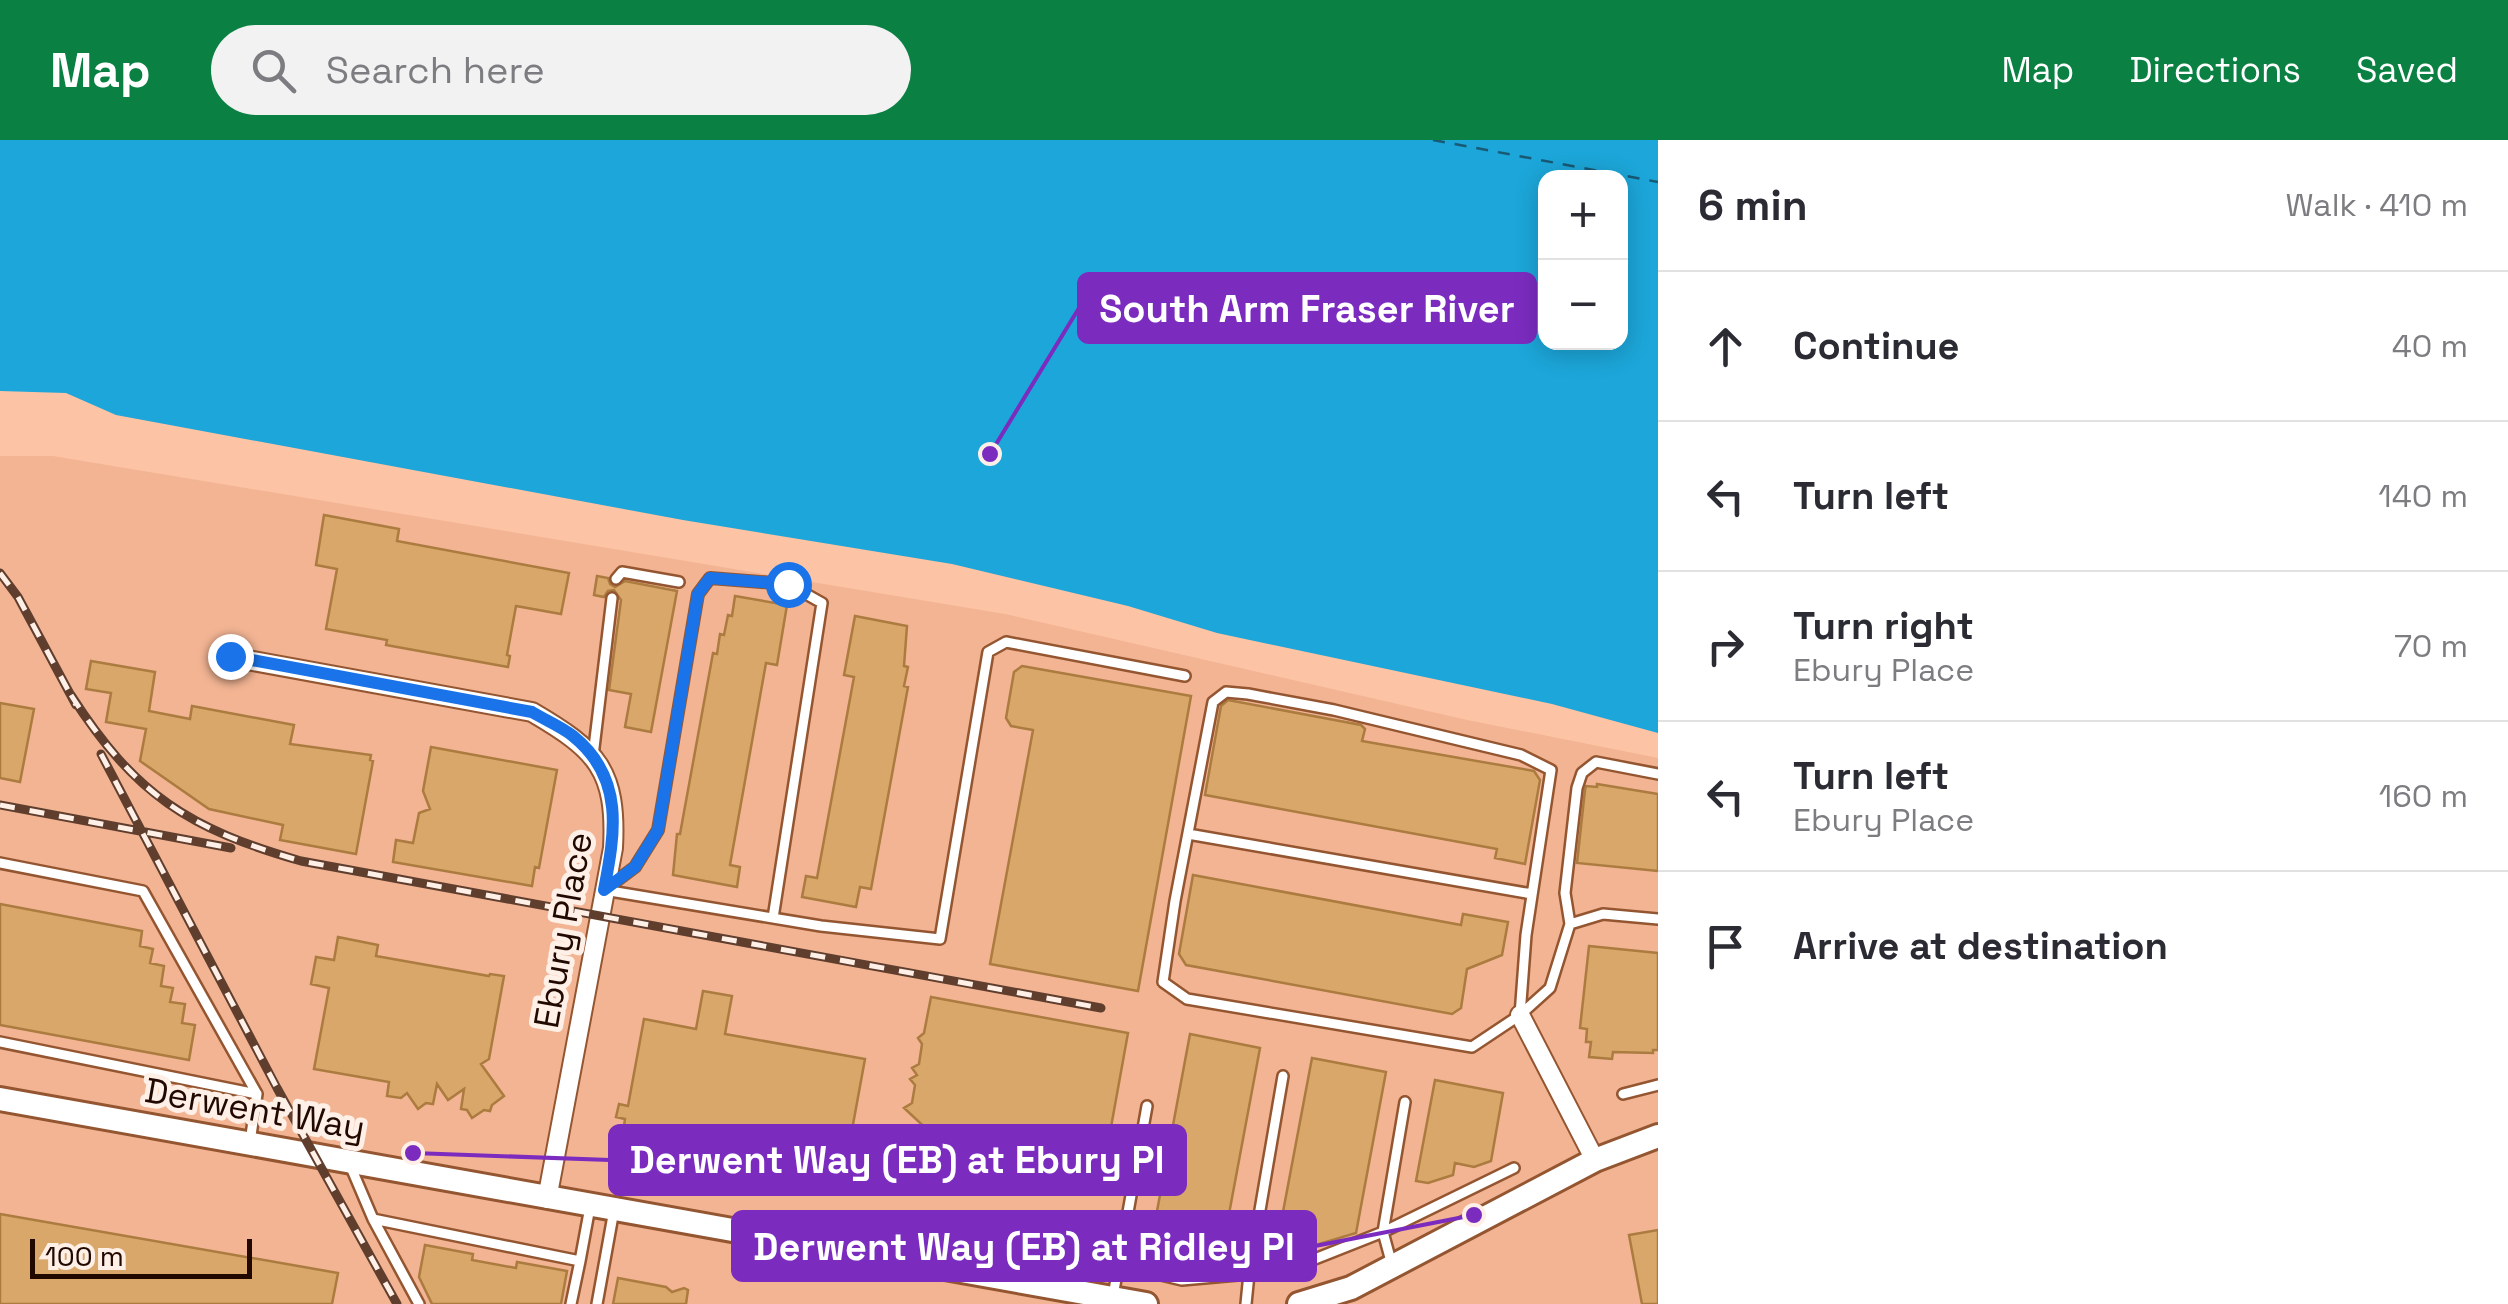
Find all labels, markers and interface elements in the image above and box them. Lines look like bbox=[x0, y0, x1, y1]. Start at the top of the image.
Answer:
search box bbox=[211, 25, 911, 115]
text: Map bbox=[50, 40, 151, 101]
icon: search bbox=[246, 43, 301, 98]
text: Search here bbox=[326, 46, 545, 94]
text: Map bbox=[2001, 48, 2074, 92]
text: Directions bbox=[2129, 48, 2301, 92]
text: Saved bbox=[2356, 48, 2458, 92]
map controls bbox=[1538, 170, 1628, 350]
button: + bbox=[1538, 170, 1628, 260]
text: 6 min bbox=[1698, 179, 1808, 232]
text: Walk · 410 m bbox=[2286, 185, 2468, 225]
button: − bbox=[1538, 260, 1628, 350]
callout: South Arm Fraser River bbox=[1079, 274, 1535, 342]
text: South Arm Fraser River bbox=[1099, 285, 1515, 333]
icon: ahead bbox=[1698, 319, 1753, 374]
text: Continue bbox=[1793, 322, 1959, 370]
text: 40 m bbox=[2392, 326, 2468, 366]
icon: left bbox=[1698, 469, 1753, 524]
text: Turn left bbox=[1793, 472, 1949, 520]
text: 140 m bbox=[2378, 476, 2468, 516]
route start bbox=[766, 562, 812, 608]
text: Turn right bbox=[1793, 602, 1974, 650]
icon: right bbox=[1698, 619, 1753, 674]
text: 70 m bbox=[2394, 626, 2468, 666]
route end bbox=[208, 634, 254, 680]
text: Ebury Place bbox=[1793, 650, 1974, 690]
text: Turn left bbox=[1793, 752, 1949, 800]
icon: left bbox=[1698, 769, 1753, 824]
text: 160 m bbox=[2379, 776, 2468, 816]
text: Ebury Place bbox=[1793, 800, 1974, 840]
street label: Ebury Place bbox=[524, 829, 602, 1031]
icon: arrive bbox=[1698, 919, 1753, 974]
text: Arrive at destination bbox=[1793, 922, 2168, 970]
street label: Derwent Way bbox=[142, 1068, 368, 1150]
callout: Derwent Way (EB) at Ebury Pl bbox=[610, 1126, 1185, 1194]
text: Derwent Way (EB) at Ebury Pl bbox=[629, 1136, 1165, 1184]
callout: Derwent Way (EB) at Ridley Pl bbox=[733, 1212, 1315, 1280]
text: Derwent Way (EB) at Ridley Pl bbox=[753, 1223, 1295, 1271]
scale bar bbox=[30, 1234, 252, 1278]
text: 100 m bbox=[45, 1238, 124, 1274]

